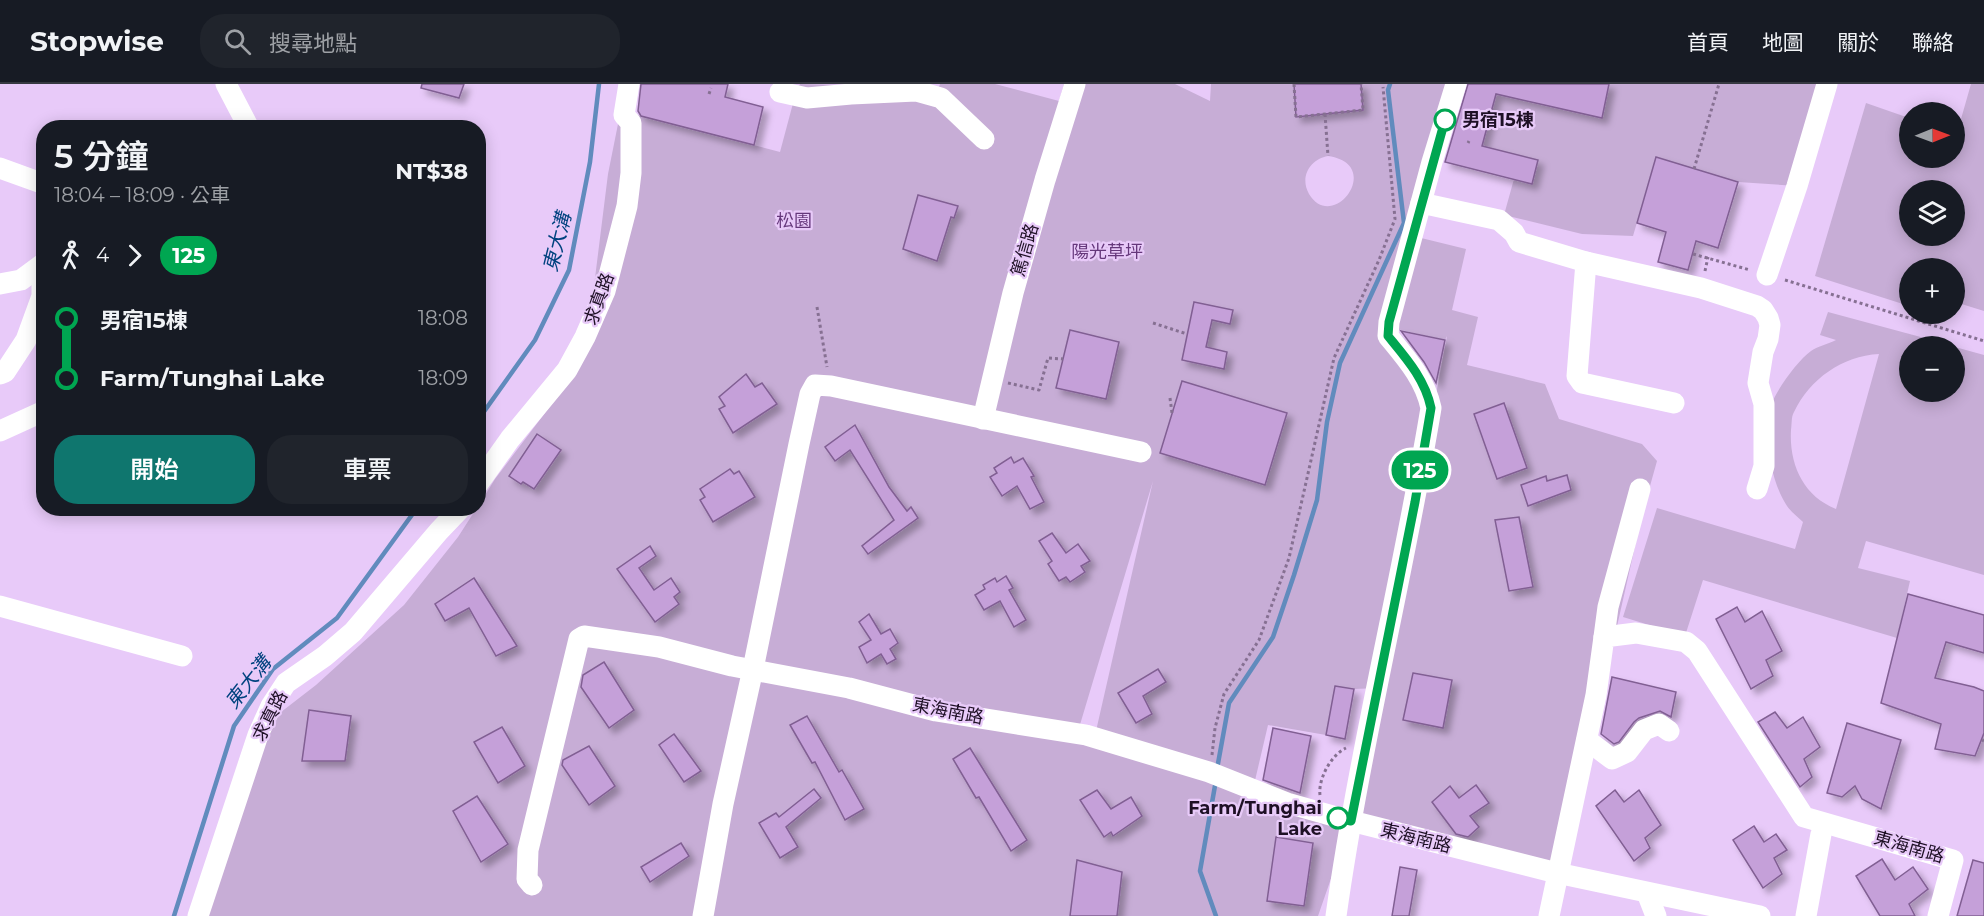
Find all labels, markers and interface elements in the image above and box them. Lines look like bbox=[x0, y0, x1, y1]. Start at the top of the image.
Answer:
search box bbox=[200, 14, 620, 68]
text: Stopwise bbox=[30, 24, 164, 58]
icon: search bbox=[221, 25, 254, 58]
text: 搜尋地點 bbox=[269, 30, 357, 57]
text: 首頁 bbox=[1687, 30, 1729, 55]
text: 地圖 bbox=[1762, 30, 1804, 55]
text: 關於 bbox=[1837, 30, 1879, 55]
text: 聯絡 bbox=[1912, 30, 1954, 55]
north arrow bbox=[1899, 102, 1965, 168]
map controls bbox=[1899, 102, 1965, 402]
marker: 男宿15棟 bbox=[1434, 109, 1456, 131]
place label: 男宿15棟 bbox=[1462, 109, 1534, 131]
text: 5 分鐘 bbox=[54, 136, 148, 176]
text: NT$38 bbox=[395, 158, 468, 185]
button: layers bbox=[1899, 180, 1965, 246]
text: 18:04 – 18:09 · 公車 bbox=[54, 183, 230, 207]
water label: 東大溝 bbox=[538, 207, 577, 274]
park label: 松園 bbox=[776, 210, 812, 232]
street label: 篤信路 bbox=[1007, 221, 1043, 279]
icon: walk bbox=[54, 239, 87, 272]
icon: forward bbox=[118, 239, 151, 272]
park label: 陽光草坪 bbox=[1071, 241, 1143, 263]
text: 4 bbox=[96, 243, 109, 267]
text: 125 bbox=[172, 243, 205, 268]
button: + bbox=[1899, 258, 1965, 324]
street label: 求真路 bbox=[579, 270, 619, 328]
text: 18:08 bbox=[418, 306, 468, 330]
text: 男宿15棟 bbox=[100, 307, 188, 334]
button: − bbox=[1899, 336, 1965, 402]
text: Farm/Tunghai Lake bbox=[100, 365, 325, 392]
text: 18:09 bbox=[418, 366, 468, 390]
button: 開始 bbox=[54, 435, 255, 504]
button: 車票 bbox=[267, 435, 468, 504]
line badge: 125 bbox=[1386, 450, 1454, 490]
text: 125 bbox=[1403, 458, 1437, 483]
water label: 東大溝 bbox=[220, 649, 278, 713]
street label: 求真路 bbox=[248, 687, 292, 745]
street label: 東海南路 bbox=[911, 693, 985, 729]
place label: Farm/Tunghai Lake bbox=[1188, 797, 1322, 840]
marker: Farm/Tunghai Lake bbox=[1327, 807, 1349, 829]
street label: 東海南路 bbox=[1378, 819, 1454, 857]
street label: 東海南路 bbox=[1871, 827, 1947, 867]

